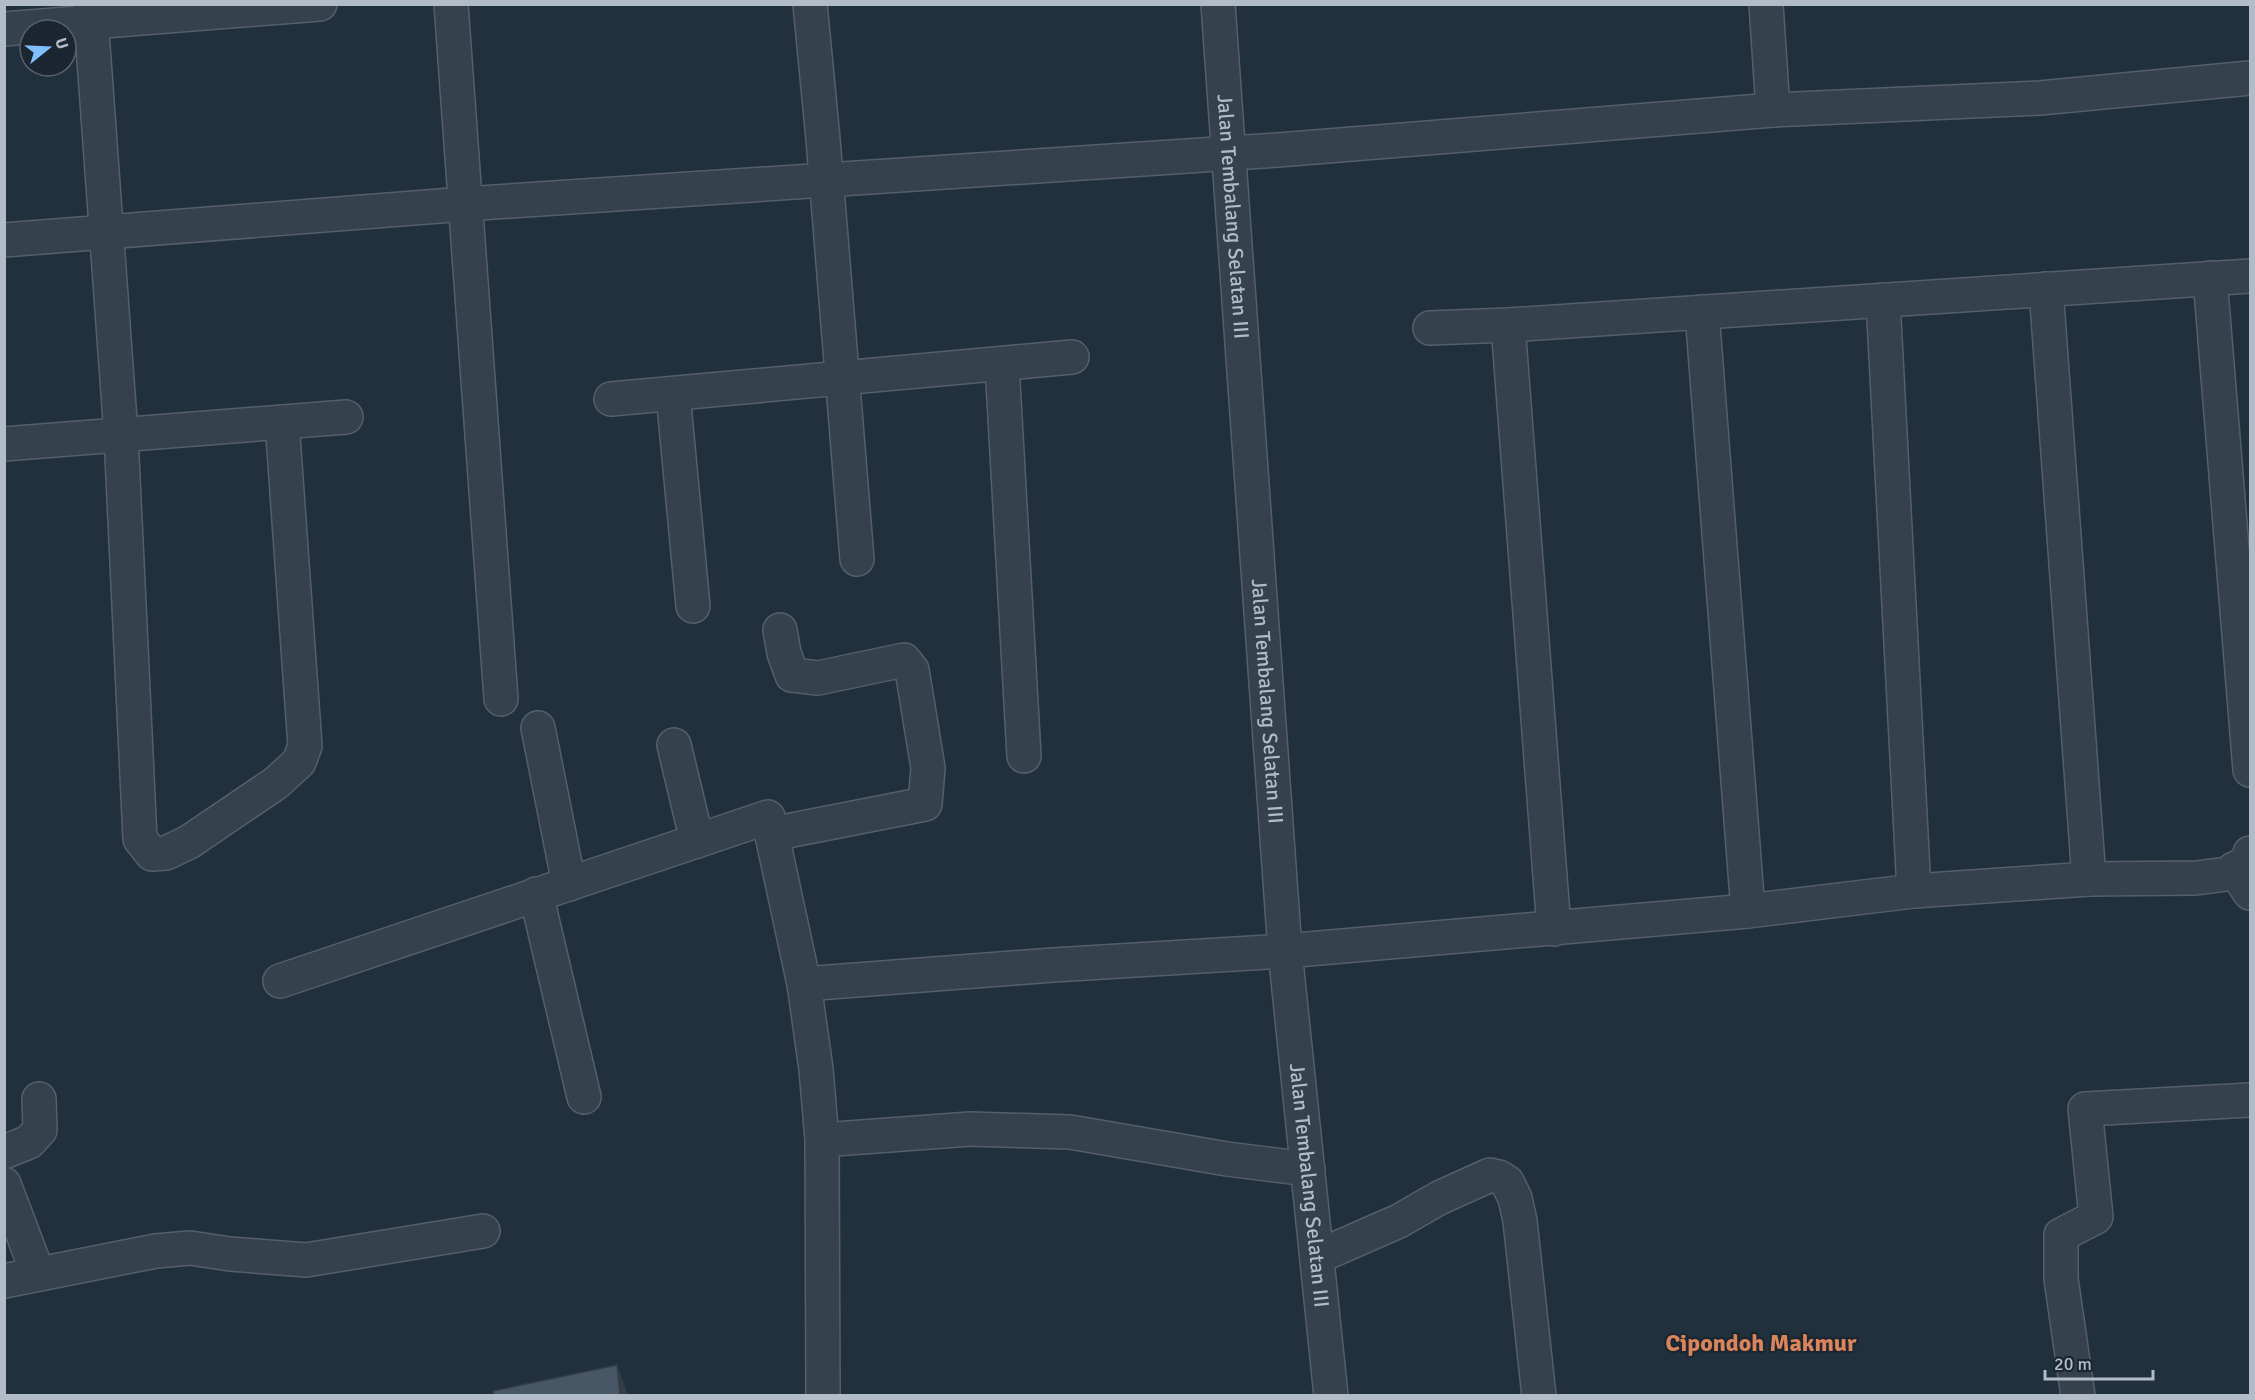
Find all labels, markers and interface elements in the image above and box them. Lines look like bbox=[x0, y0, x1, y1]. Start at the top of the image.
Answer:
north arrow bbox=[18, 18, 78, 78]
text: U bbox=[50, 35, 72, 52]
street label: Jalan Tembalang Selatan III bbox=[1211, 93, 1255, 340]
street label: Jalan Tembalang Selatan III bbox=[1246, 578, 1289, 825]
street label: Jalan Tembalang Selatan III bbox=[1284, 1062, 1335, 1309]
district label: Cipondoh Makmur bbox=[1665, 1328, 1857, 1358]
scale bar bbox=[2045, 1343, 2153, 1381]
text: 20 m bbox=[2054, 1353, 2092, 1375]

